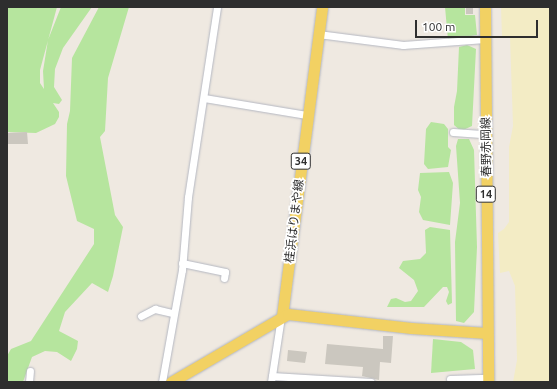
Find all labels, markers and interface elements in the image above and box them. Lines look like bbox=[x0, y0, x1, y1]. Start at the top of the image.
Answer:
scale bar bbox=[417, 12, 540, 38]
text: 100 m bbox=[422, 20, 455, 33]
street label: 春野赤岡線 bbox=[478, 117, 494, 177]
road number: 34 bbox=[290, 152, 312, 170]
street label: 桂浜はりまや線 bbox=[282, 178, 306, 264]
road number: 14 bbox=[475, 185, 497, 203]

